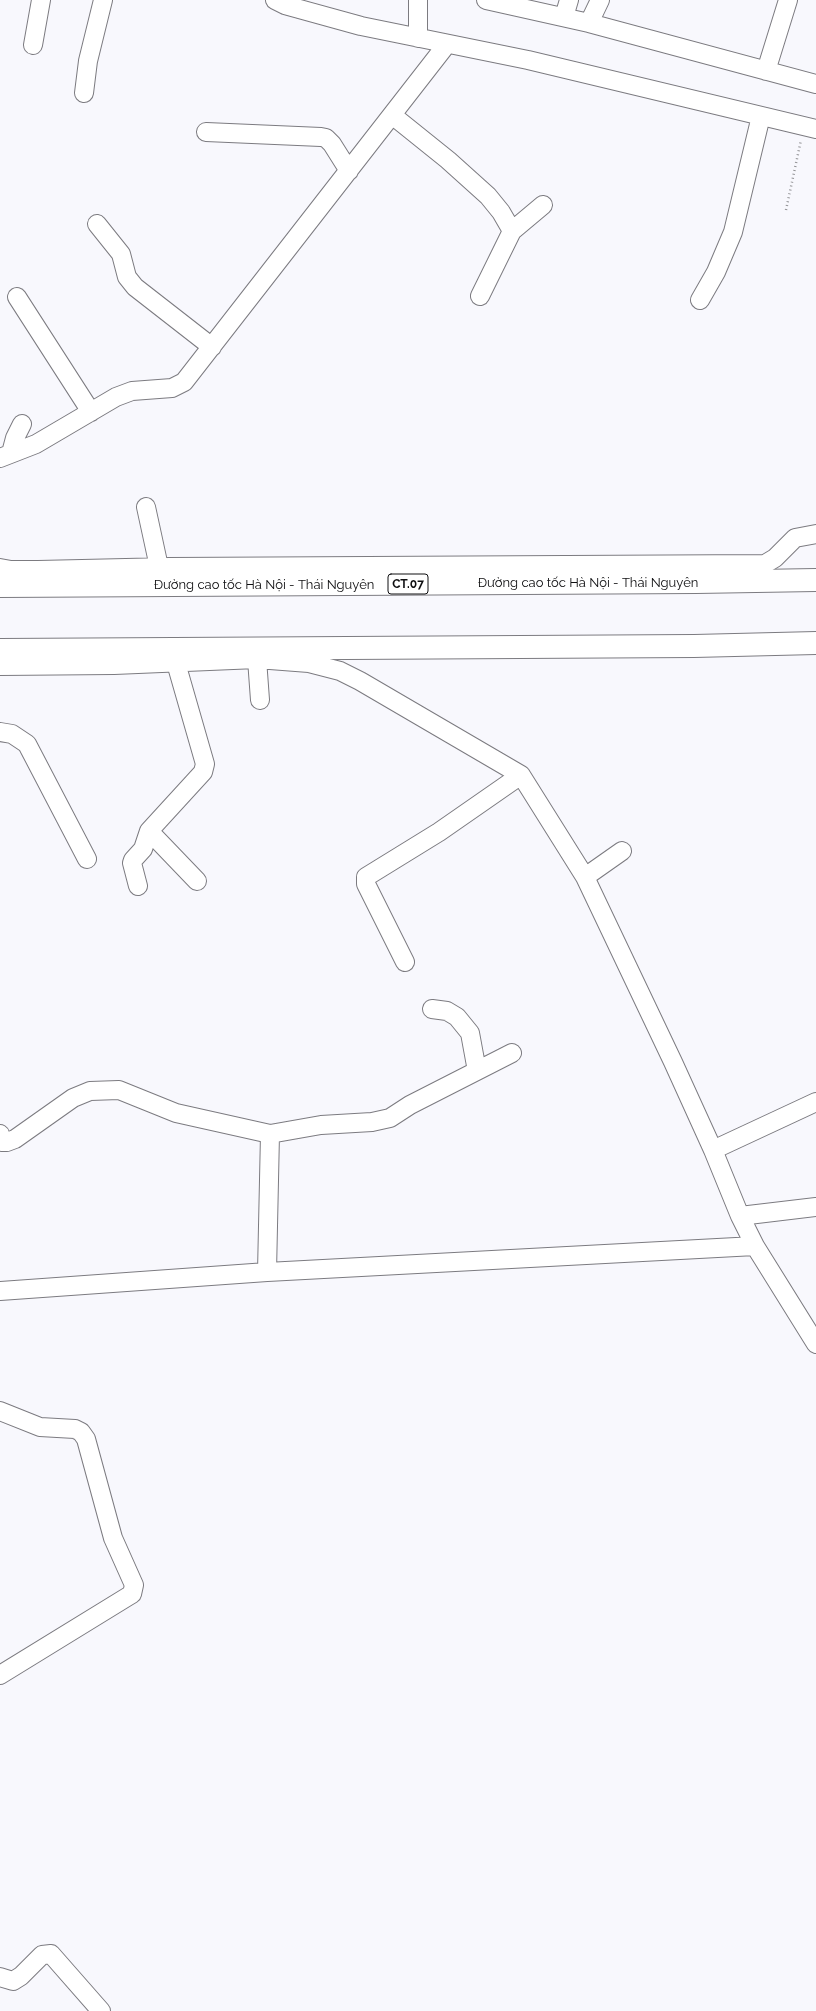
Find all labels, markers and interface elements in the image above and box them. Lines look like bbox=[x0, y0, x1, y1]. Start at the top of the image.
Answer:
road number: CT.07 bbox=[388, 574, 428, 594]
street label: Đường cao tốc Hà Nội - Thái Nguyên bbox=[478, 575, 698, 591]
street label: Đường cao tốc Hà Nội - Thái Nguyên bbox=[154, 577, 374, 593]

